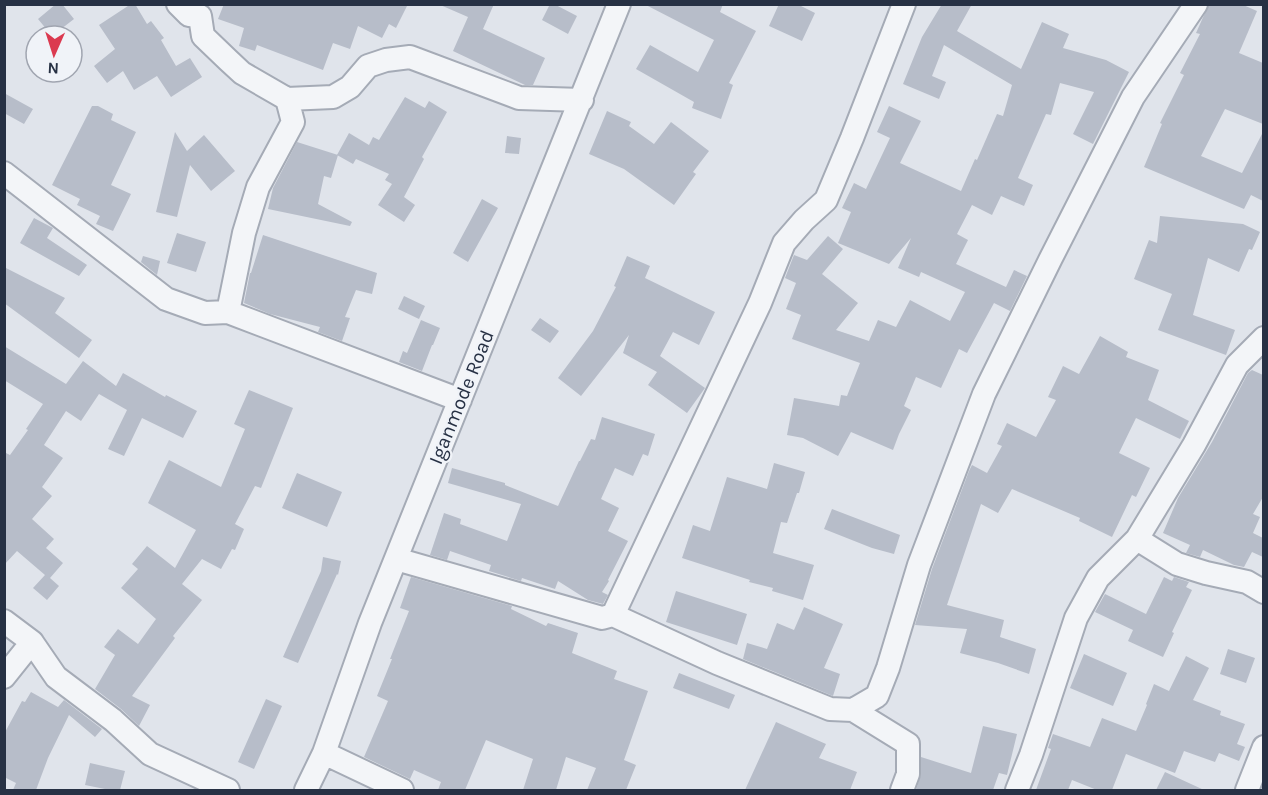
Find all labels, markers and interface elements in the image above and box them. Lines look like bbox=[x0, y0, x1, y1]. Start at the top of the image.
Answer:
north arrow bbox=[24, 24, 84, 84]
text: N bbox=[47, 59, 59, 78]
street label: Iganmode Road bbox=[424, 327, 499, 468]

